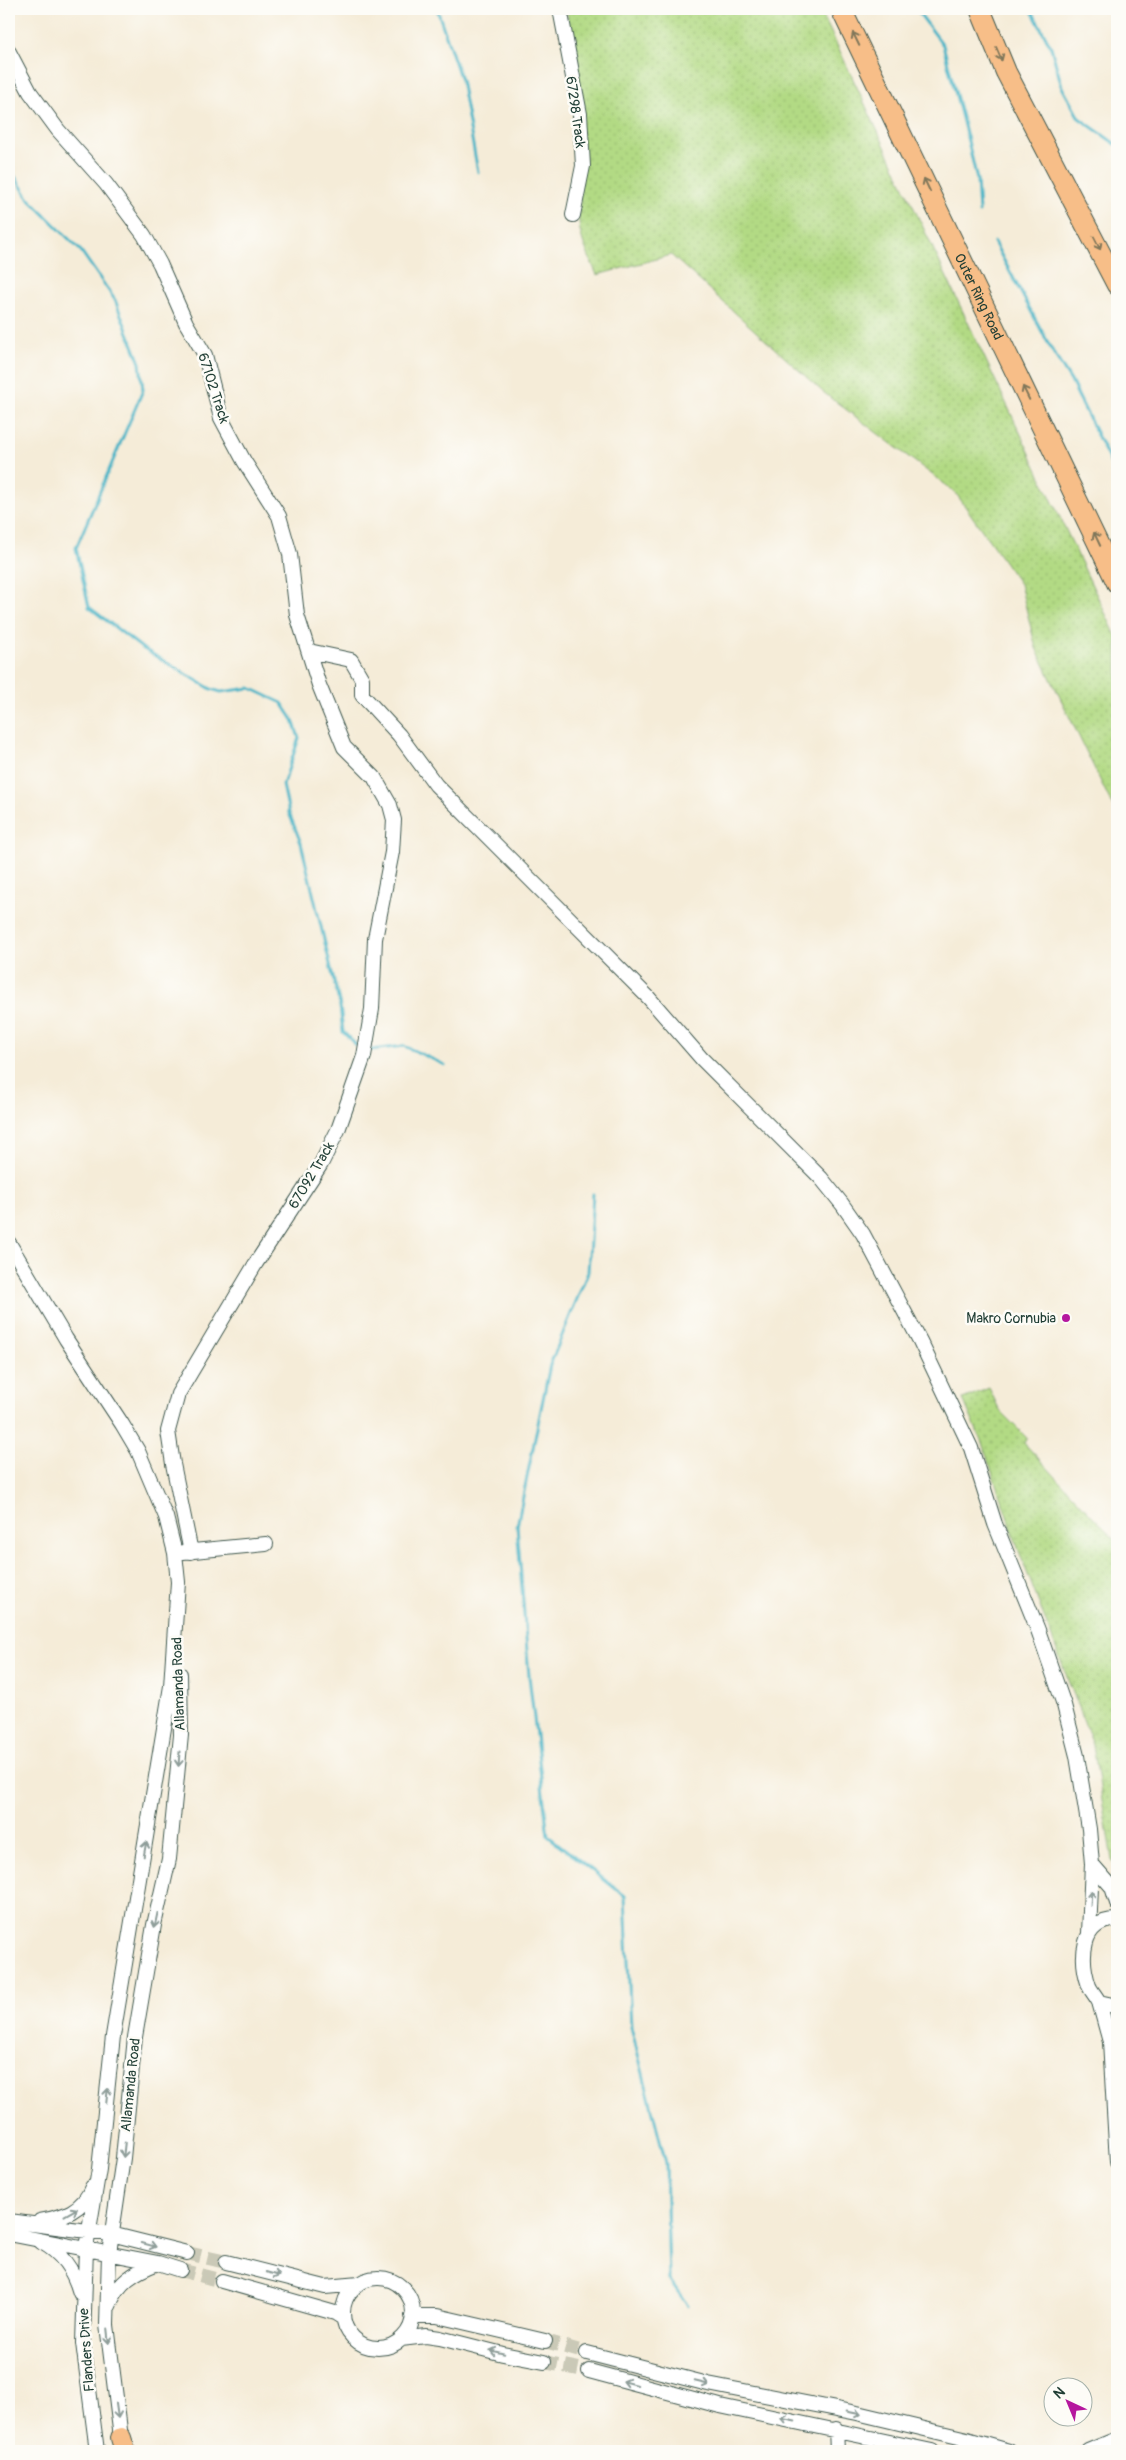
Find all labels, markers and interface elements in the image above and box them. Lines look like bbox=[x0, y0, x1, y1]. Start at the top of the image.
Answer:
one-way arrow bbox=[851, 32, 860, 47]
one-way arrow bbox=[995, 46, 1004, 61]
street label: 67298 Track bbox=[562, 75, 589, 149]
one-way arrow bbox=[921, 178, 931, 193]
one-way arrow bbox=[1093, 235, 1102, 250]
street label: Outer Ring Road bbox=[951, 251, 1007, 343]
street label: 67102 Track bbox=[194, 351, 233, 426]
one-way arrow bbox=[1021, 386, 1030, 401]
one-way arrow bbox=[1091, 532, 1101, 547]
street label: 67092 Track bbox=[285, 1139, 338, 1212]
place label: Makro Cornubia bbox=[966, 1310, 1056, 1327]
marker: Makro Cornubia bbox=[1060, 1312, 1072, 1324]
street label: Allamanda Road bbox=[168, 1637, 189, 1731]
one-way arrow bbox=[174, 1751, 183, 1767]
one-way arrow bbox=[140, 1841, 150, 1857]
one-way arrow bbox=[1086, 1891, 1095, 1907]
one-way arrow bbox=[150, 1911, 160, 1927]
street label: Allamanda Road bbox=[117, 2037, 144, 2133]
one-way arrow bbox=[102, 2088, 112, 2104]
one-way arrow bbox=[119, 2142, 129, 2158]
one-way arrow bbox=[64, 2207, 79, 2217]
one-way arrow bbox=[140, 2240, 156, 2250]
one-way arrow bbox=[265, 2269, 281, 2279]
street label: Flanders Drive bbox=[75, 2307, 98, 2392]
one-way arrow bbox=[103, 2328, 113, 2344]
one-way arrow bbox=[489, 2347, 505, 2356]
one-way arrow bbox=[622, 2378, 638, 2388]
north arrow bbox=[1044, 2378, 1094, 2428]
one-way arrow bbox=[693, 2379, 709, 2388]
text: N bbox=[1050, 2384, 1069, 2402]
one-way arrow bbox=[112, 2402, 122, 2418]
one-way arrow bbox=[846, 2408, 862, 2418]
one-way arrow bbox=[780, 2414, 796, 2424]

